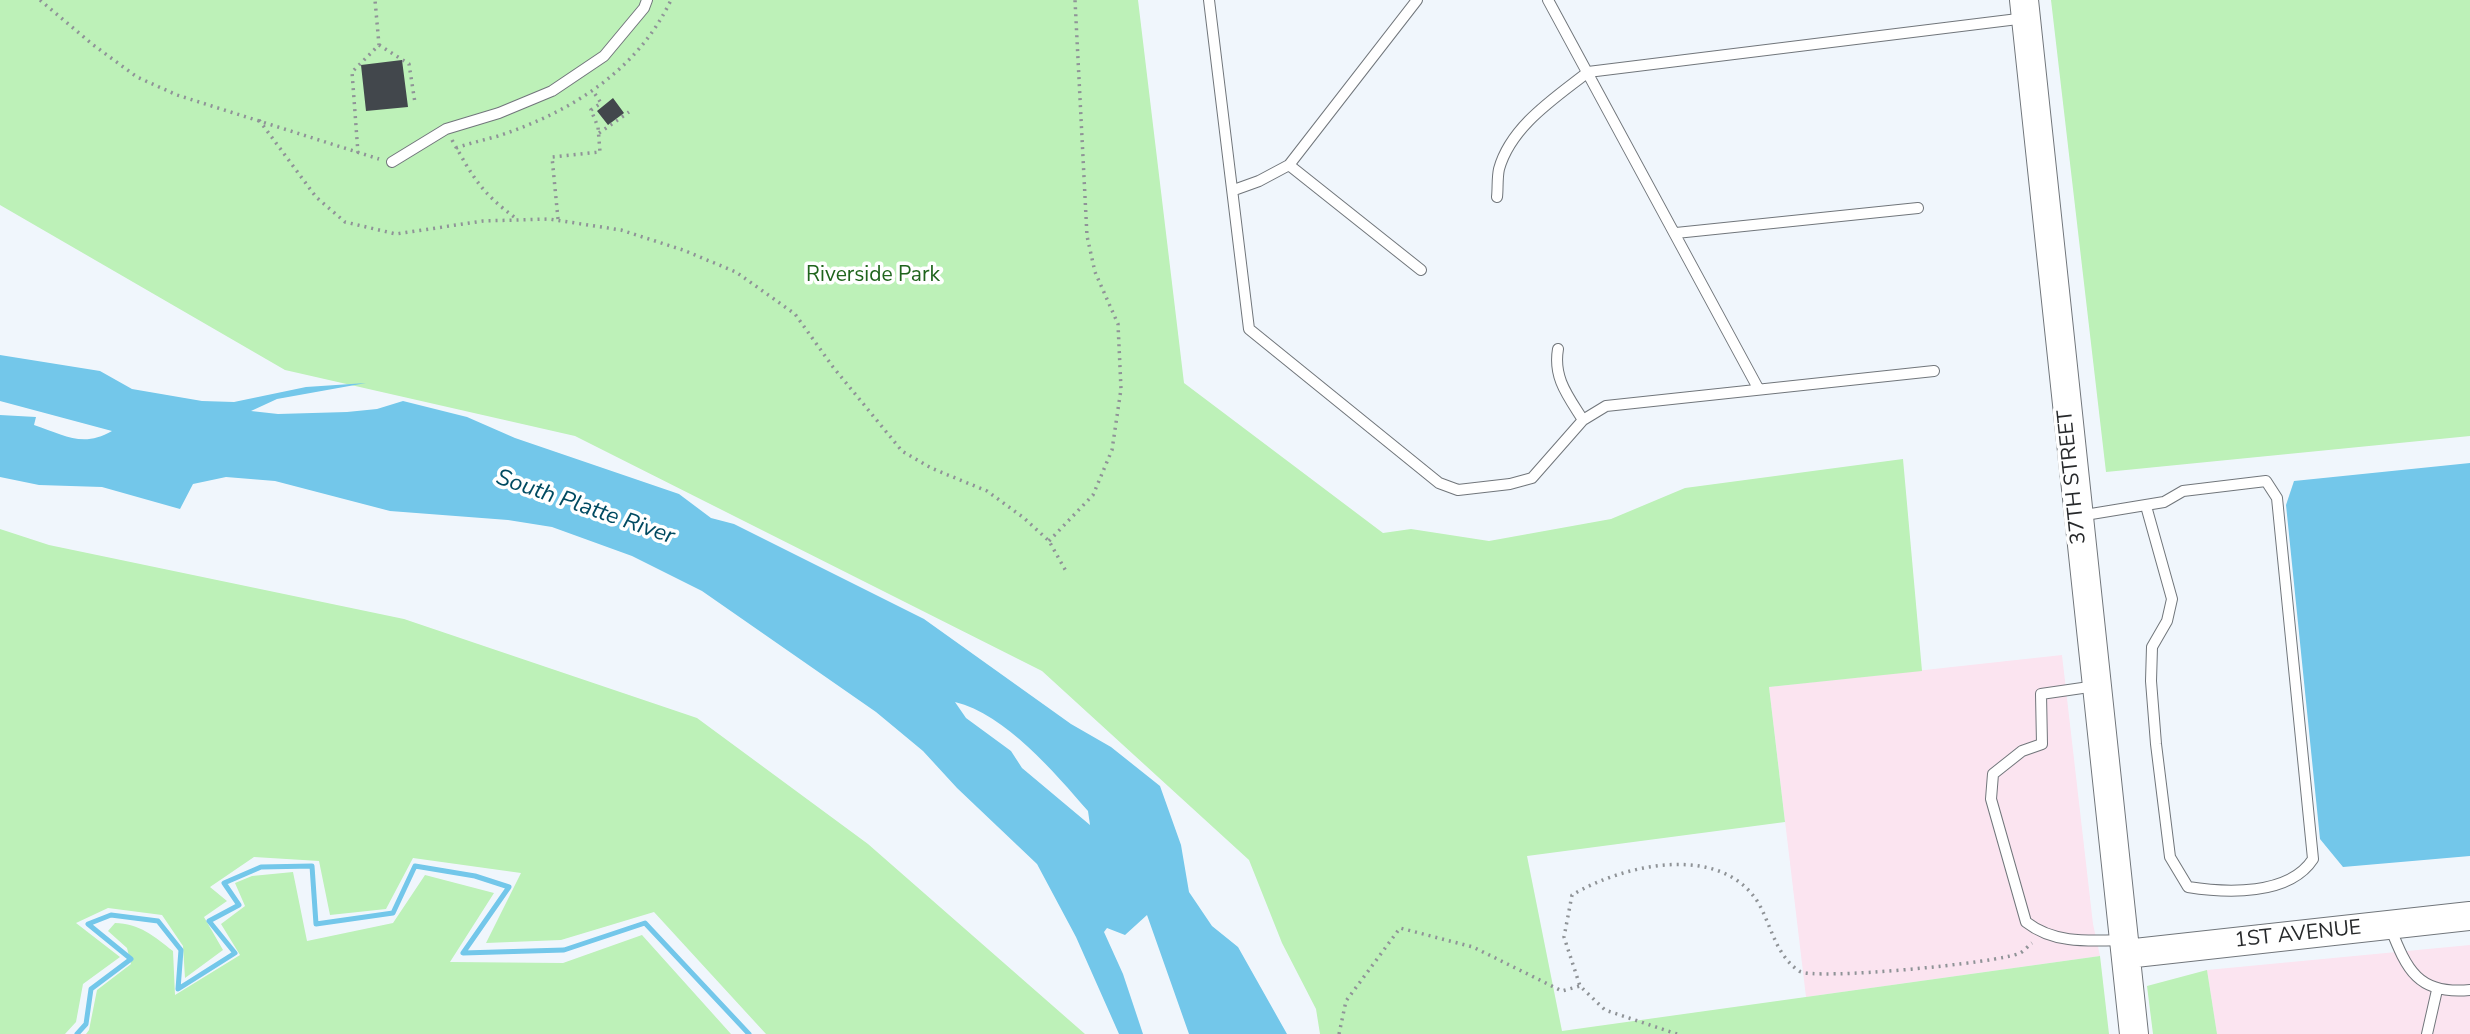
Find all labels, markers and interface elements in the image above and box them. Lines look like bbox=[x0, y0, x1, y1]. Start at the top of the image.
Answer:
park label: Riverside Park bbox=[806, 263, 940, 289]
street label: 37TH STREET bbox=[2053, 408, 2093, 546]
water label: South Platte River bbox=[492, 464, 678, 552]
street label: 1ST AVENUE bbox=[2233, 916, 2363, 954]

